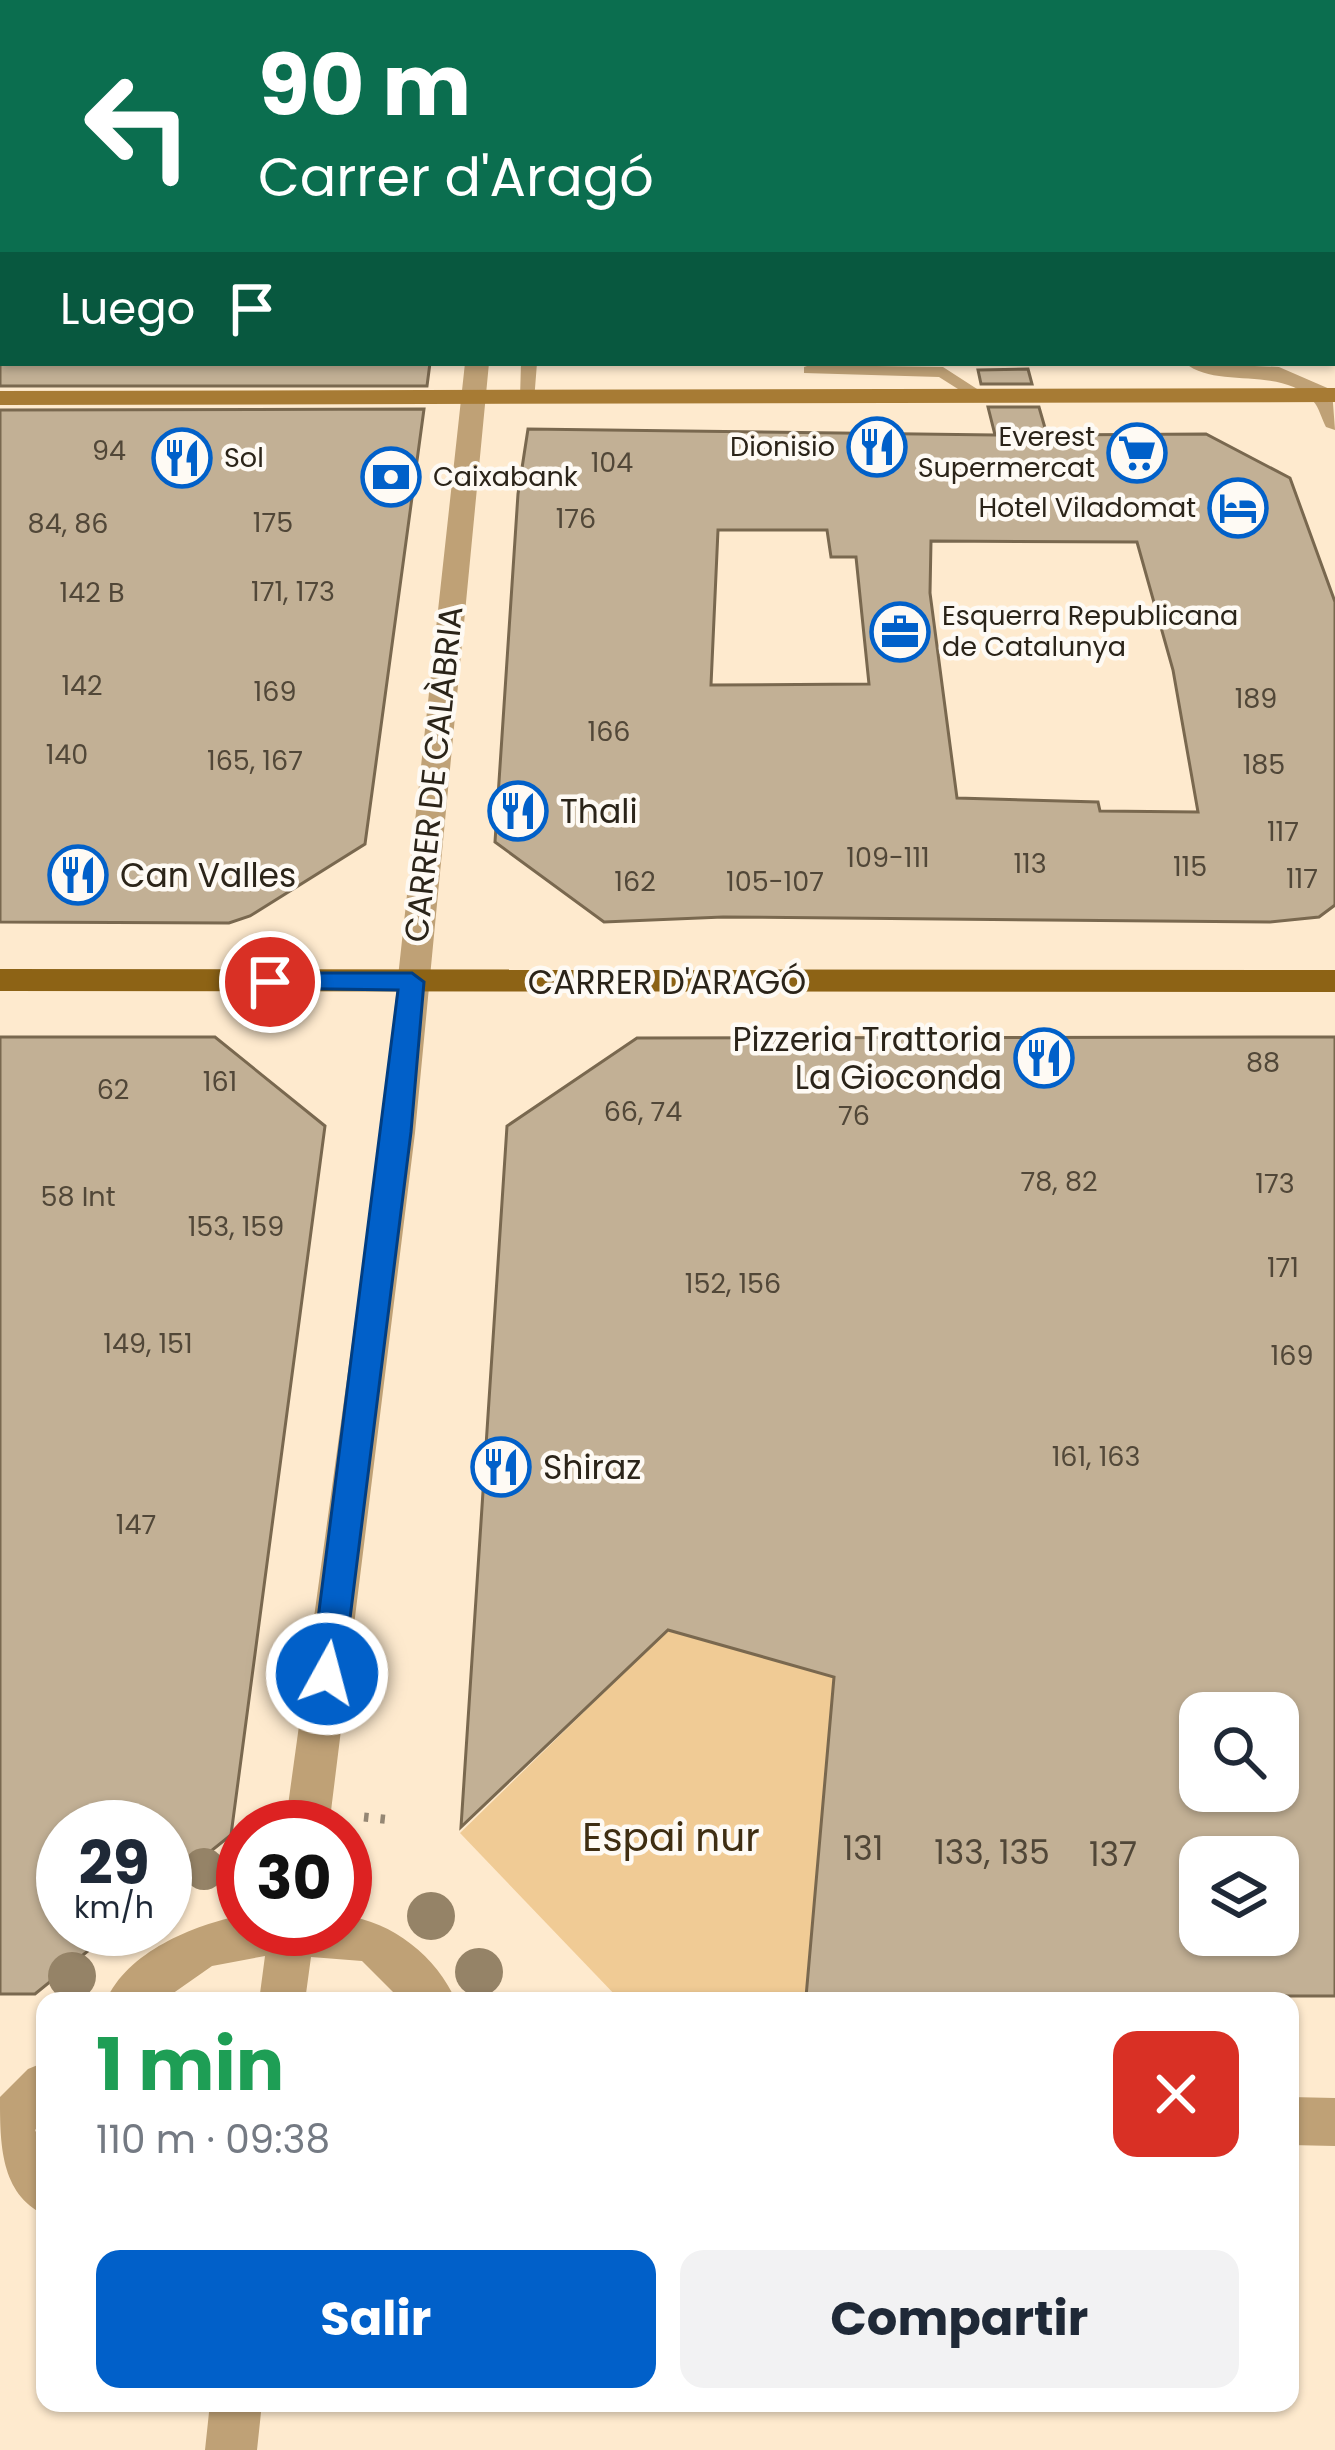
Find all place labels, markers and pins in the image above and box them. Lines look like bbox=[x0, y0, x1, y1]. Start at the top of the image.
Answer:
restaurant icon: Dionisio bbox=[846, 416, 908, 478]
place label: Everest Supermercat bbox=[918, 418, 1095, 486]
supermarket icon: Everest Supermercat bbox=[1106, 422, 1168, 484]
restaurant icon: Sol bbox=[151, 427, 213, 489]
place label: Dionisio bbox=[730, 428, 835, 465]
place label: Sol bbox=[224, 439, 264, 476]
bank icon: Caixabank bbox=[360, 446, 422, 508]
place label: Caixabank bbox=[433, 458, 578, 495]
hotel icon: Hotel Viladomat bbox=[1207, 477, 1269, 539]
place label: Hotel Viladomat bbox=[978, 489, 1196, 526]
place label: Esquerra Republicana de Catalunya bbox=[942, 597, 1238, 665]
office icon: Esquerra Republicana de Catalunya bbox=[869, 601, 931, 663]
restaurant icon: Thali bbox=[487, 780, 549, 842]
place label: Thali bbox=[560, 788, 638, 835]
restaurant icon: Can Valles bbox=[47, 844, 109, 906]
place label: Can Valles bbox=[120, 852, 296, 899]
pin bbox=[219, 931, 321, 1033]
place label: Pizzeria Trattoria La Gioconda bbox=[732, 1016, 1002, 1101]
restaurant icon: Pizzeria Trattoria La Gioconda bbox=[1013, 1027, 1075, 1089]
restaurant icon: Shiraz bbox=[470, 1436, 532, 1498]
place label: Shiraz bbox=[543, 1444, 641, 1491]

